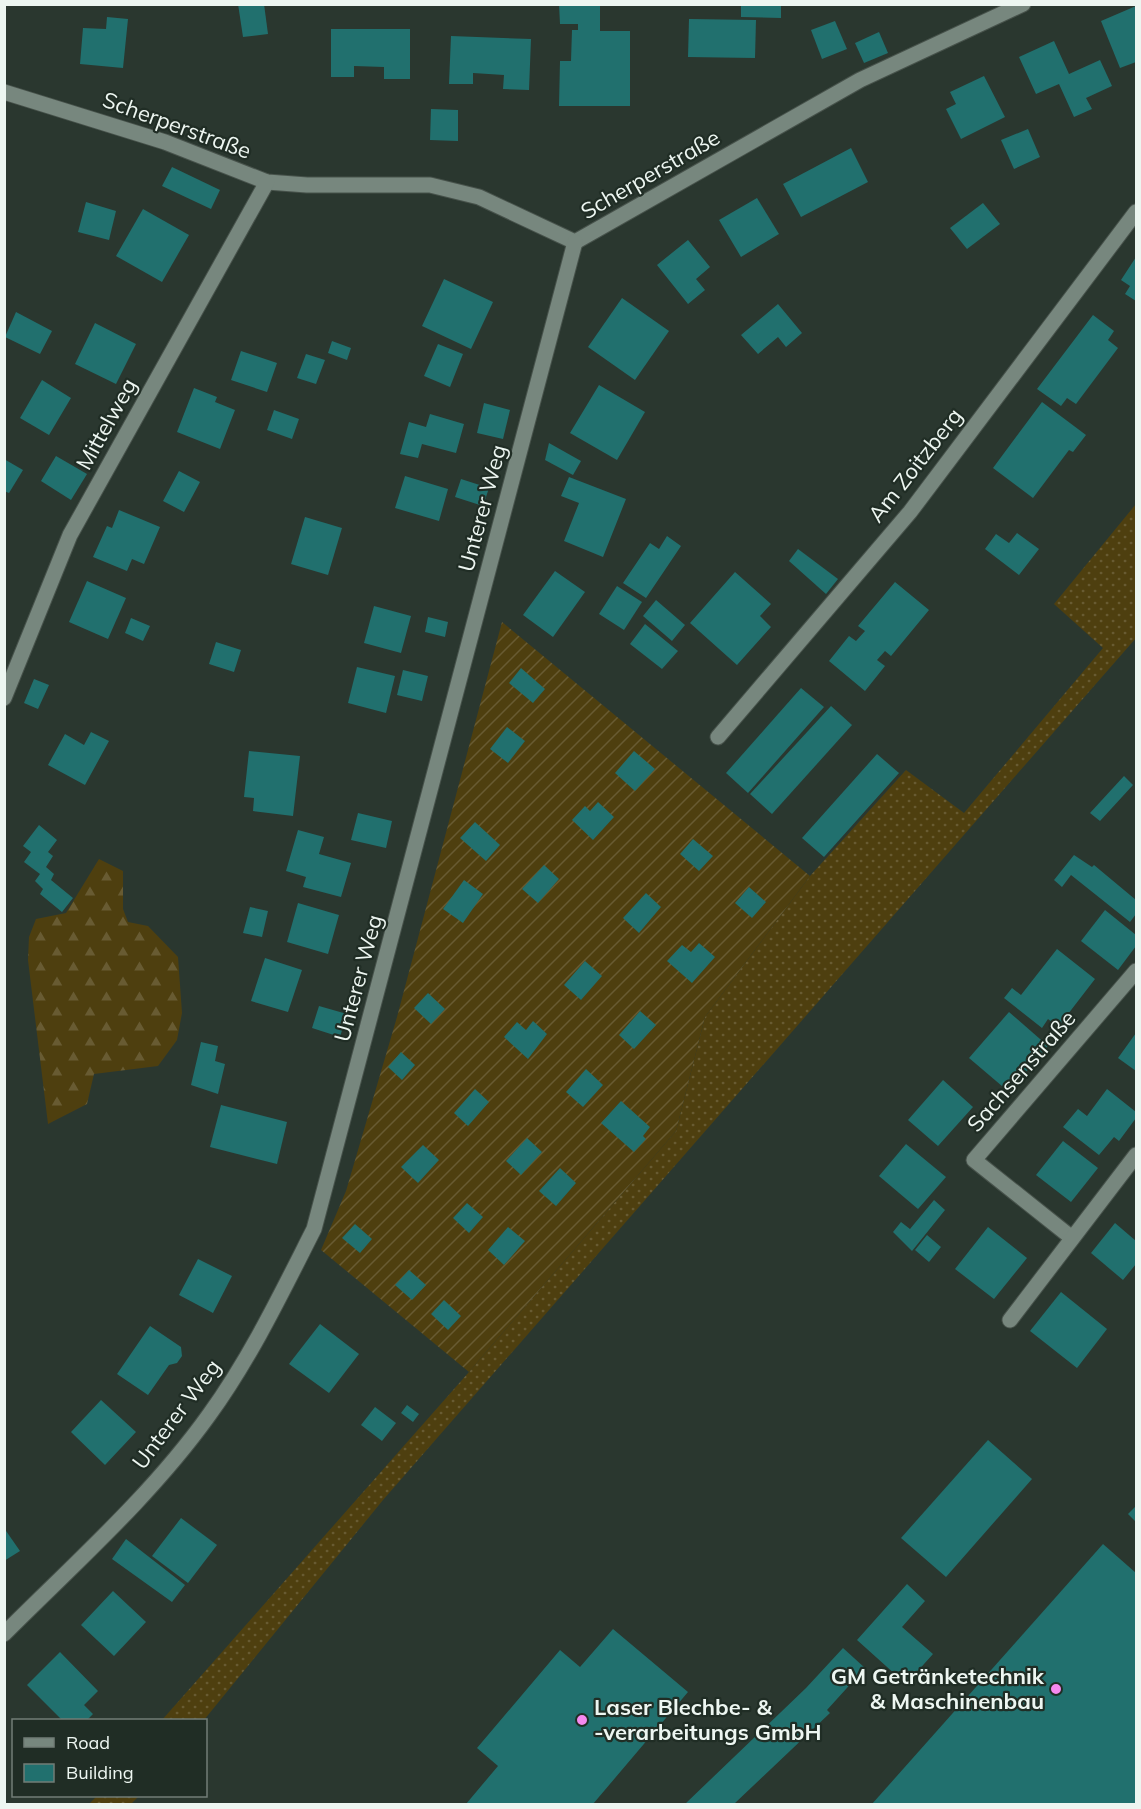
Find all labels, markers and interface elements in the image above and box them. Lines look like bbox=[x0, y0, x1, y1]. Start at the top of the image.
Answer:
street label: Scherperstraße bbox=[99, 85, 255, 165]
street label: Scherperstraße bbox=[575, 123, 725, 225]
street label: Mittelweg bbox=[69, 373, 143, 475]
street label: Am Zoitzberg bbox=[862, 402, 968, 528]
street label: Unterer Weg bbox=[452, 441, 512, 575]
street label: Unterer Weg bbox=[328, 911, 388, 1045]
street label: Sachsenstraße bbox=[961, 1004, 1081, 1138]
street label: Unterer Weg bbox=[126, 1353, 226, 1475]
place label: GM Getränketechnik & Maschinenbau bbox=[831, 1662, 1045, 1715]
marker: GM Getränketechnik & Maschinenbau bbox=[1049, 1682, 1063, 1696]
place label: Laser Blechbe- & -verarbeitungs GmbH bbox=[594, 1693, 821, 1746]
marker: Laser Blechbe- & -verarbeitungs GmbH bbox=[575, 1713, 589, 1727]
legend bbox=[12, 1719, 207, 1797]
text: Road bbox=[66, 1731, 110, 1754]
text: Building bbox=[66, 1761, 134, 1784]

